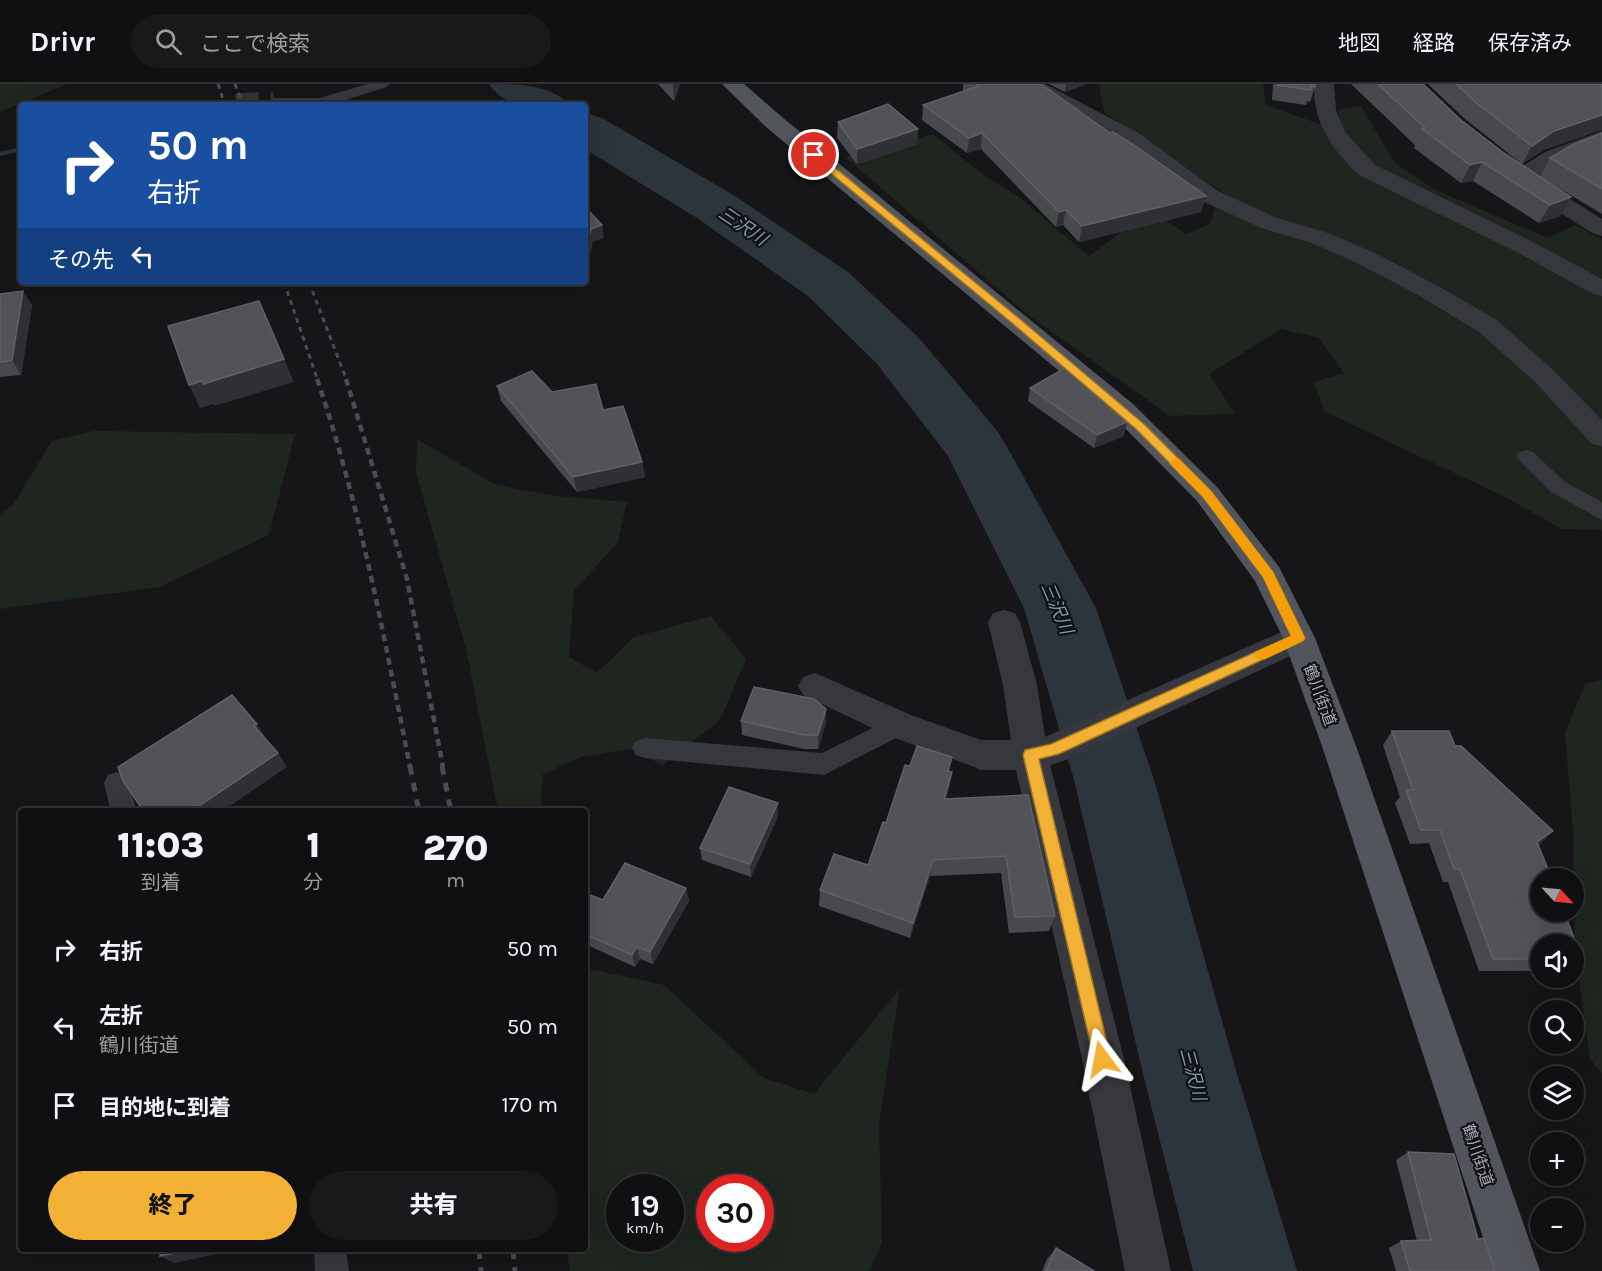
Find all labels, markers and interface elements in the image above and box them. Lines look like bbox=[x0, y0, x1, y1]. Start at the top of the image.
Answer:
search box bbox=[131, 14, 551, 68]
text: Drivr bbox=[30, 25, 95, 58]
icon: search bbox=[152, 25, 185, 58]
text: ここで検索 bbox=[200, 31, 310, 57]
text: 地図 bbox=[1338, 31, 1380, 55]
text: 経路 bbox=[1413, 31, 1455, 55]
text: 保存済み bbox=[1488, 31, 1572, 55]
text: 50 m bbox=[147, 120, 249, 170]
icon: right bbox=[48, 126, 126, 204]
pin bbox=[788, 129, 839, 180]
icon: arrive bbox=[797, 138, 830, 171]
text: 右折 bbox=[147, 177, 201, 209]
water label: 三沢川 bbox=[714, 202, 773, 251]
icon: left bbox=[126, 240, 159, 273]
text: その先 bbox=[48, 247, 114, 273]
water label: 三沢川 bbox=[1036, 579, 1078, 639]
street label: 鶴川街道 bbox=[1300, 662, 1340, 728]
text: 11:03 bbox=[117, 824, 204, 866]
text: 1 bbox=[306, 824, 320, 866]
text: 270 bbox=[423, 827, 489, 869]
north arrow bbox=[1530, 868, 1584, 922]
map controls bbox=[1530, 868, 1584, 1252]
text: m bbox=[446, 869, 465, 892]
text: 到着 bbox=[141, 871, 181, 894]
text: 分 bbox=[303, 871, 323, 894]
icon: right bbox=[48, 933, 81, 966]
button: sound bbox=[1530, 934, 1584, 988]
text: 50 m bbox=[507, 936, 558, 962]
text: 右折 bbox=[99, 939, 143, 965]
button: search bbox=[1530, 1000, 1584, 1054]
text: 左折 bbox=[99, 1003, 143, 1029]
icon: left bbox=[48, 1011, 81, 1044]
text: 50 m bbox=[507, 1014, 558, 1040]
position arrow bbox=[1070, 1027, 1134, 1091]
text: 鶴川街道 bbox=[99, 1034, 179, 1057]
water label: 三沢川 bbox=[1175, 1045, 1211, 1105]
button: layers bbox=[1530, 1066, 1584, 1120]
icon: arrive bbox=[48, 1089, 81, 1122]
text: 170 m bbox=[502, 1092, 558, 1118]
text: 目的地に到着 bbox=[99, 1095, 231, 1121]
street label: 鶴川街道 bbox=[1459, 1122, 1497, 1188]
button: + bbox=[1530, 1132, 1584, 1186]
button: 終了 bbox=[48, 1171, 297, 1240]
button: 共有 bbox=[309, 1171, 558, 1240]
speed limit sign: 30 bbox=[696, 1174, 774, 1252]
text: 19 bbox=[630, 1188, 659, 1224]
button: − bbox=[1530, 1198, 1584, 1252]
text: km/h bbox=[626, 1219, 664, 1237]

